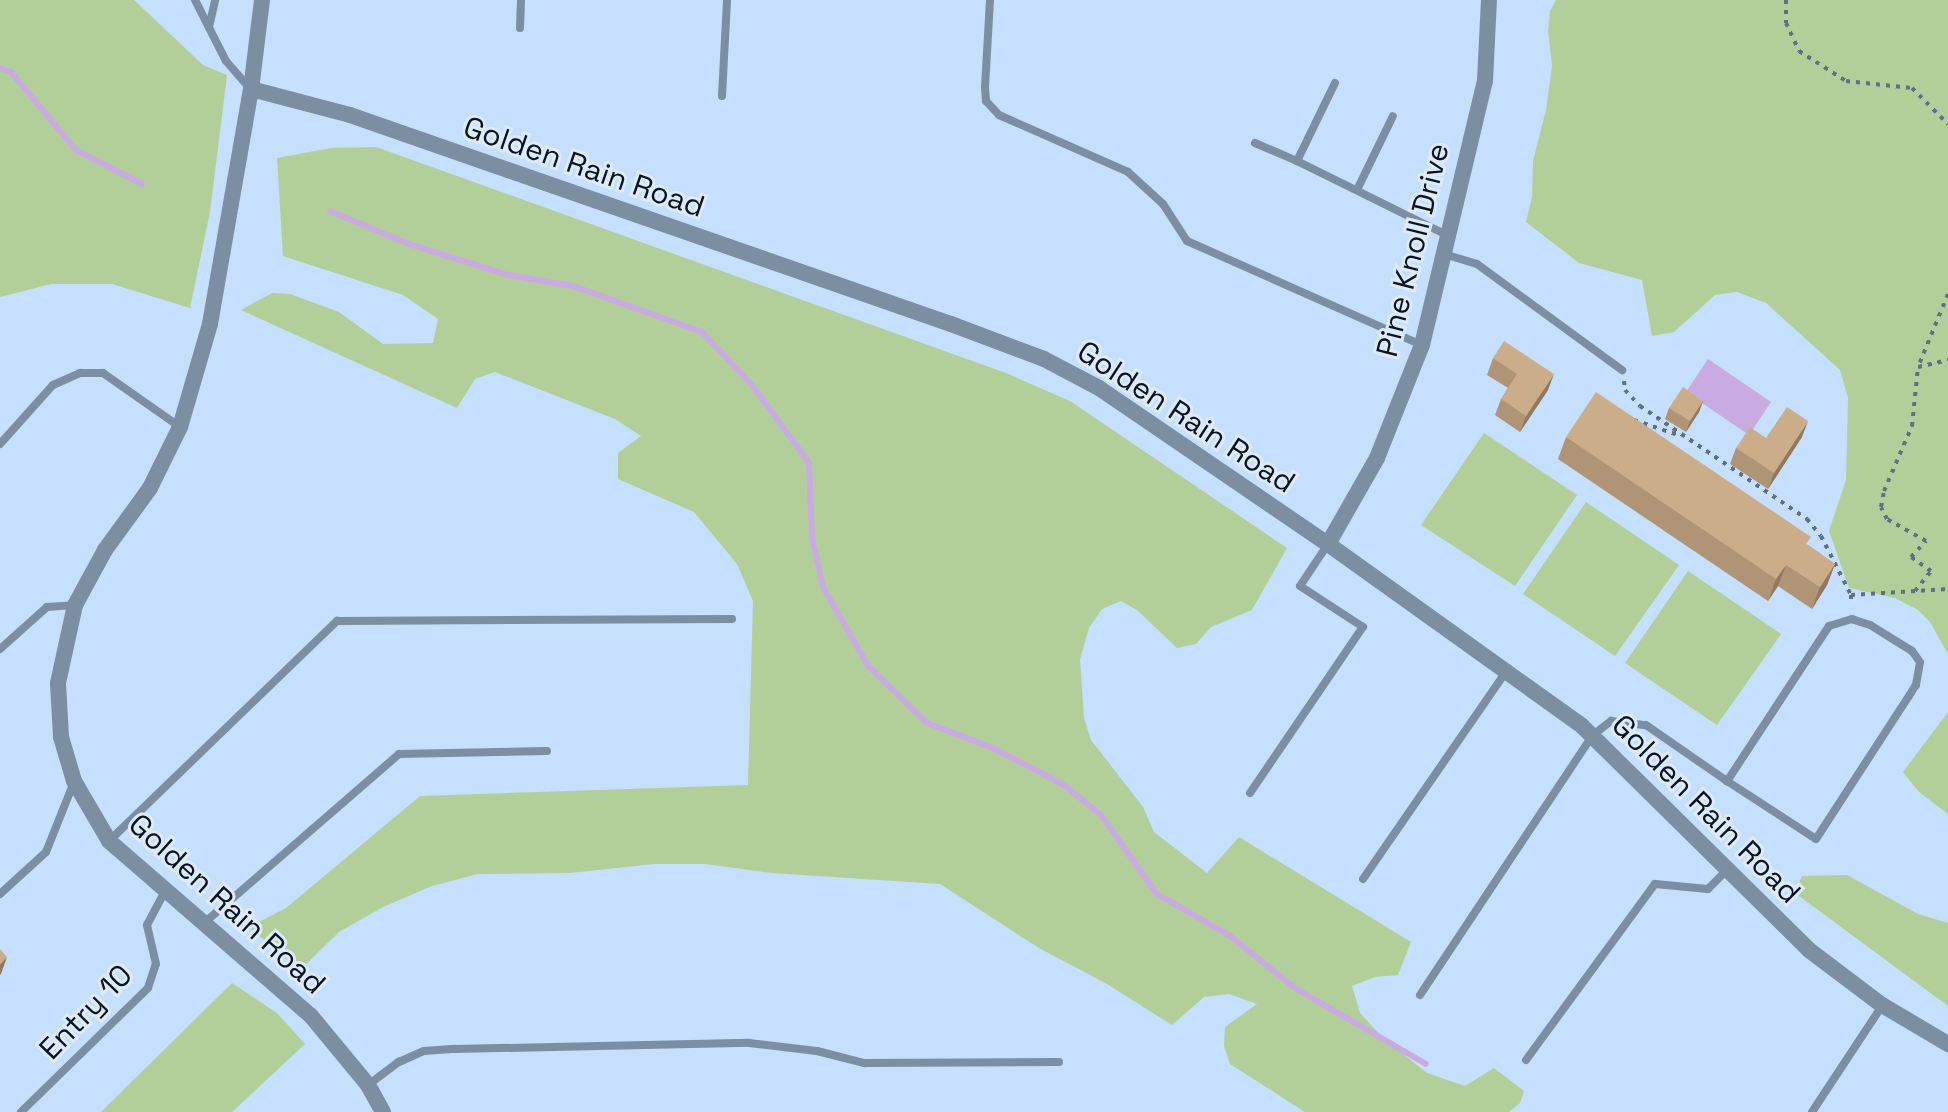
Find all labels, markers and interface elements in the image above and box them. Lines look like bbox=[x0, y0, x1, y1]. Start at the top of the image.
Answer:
street label: Golden Rain Road bbox=[459, 109, 709, 225]
street label: Pine Knoll Drive bbox=[1369, 140, 1457, 360]
street label: Golden Rain Road bbox=[1070, 333, 1302, 501]
street label: Golden Rain Road bbox=[1604, 707, 1808, 911]
street label: Golden Rain Road bbox=[121, 806, 333, 1002]
street label: Entry 10 bbox=[32, 957, 140, 1067]

